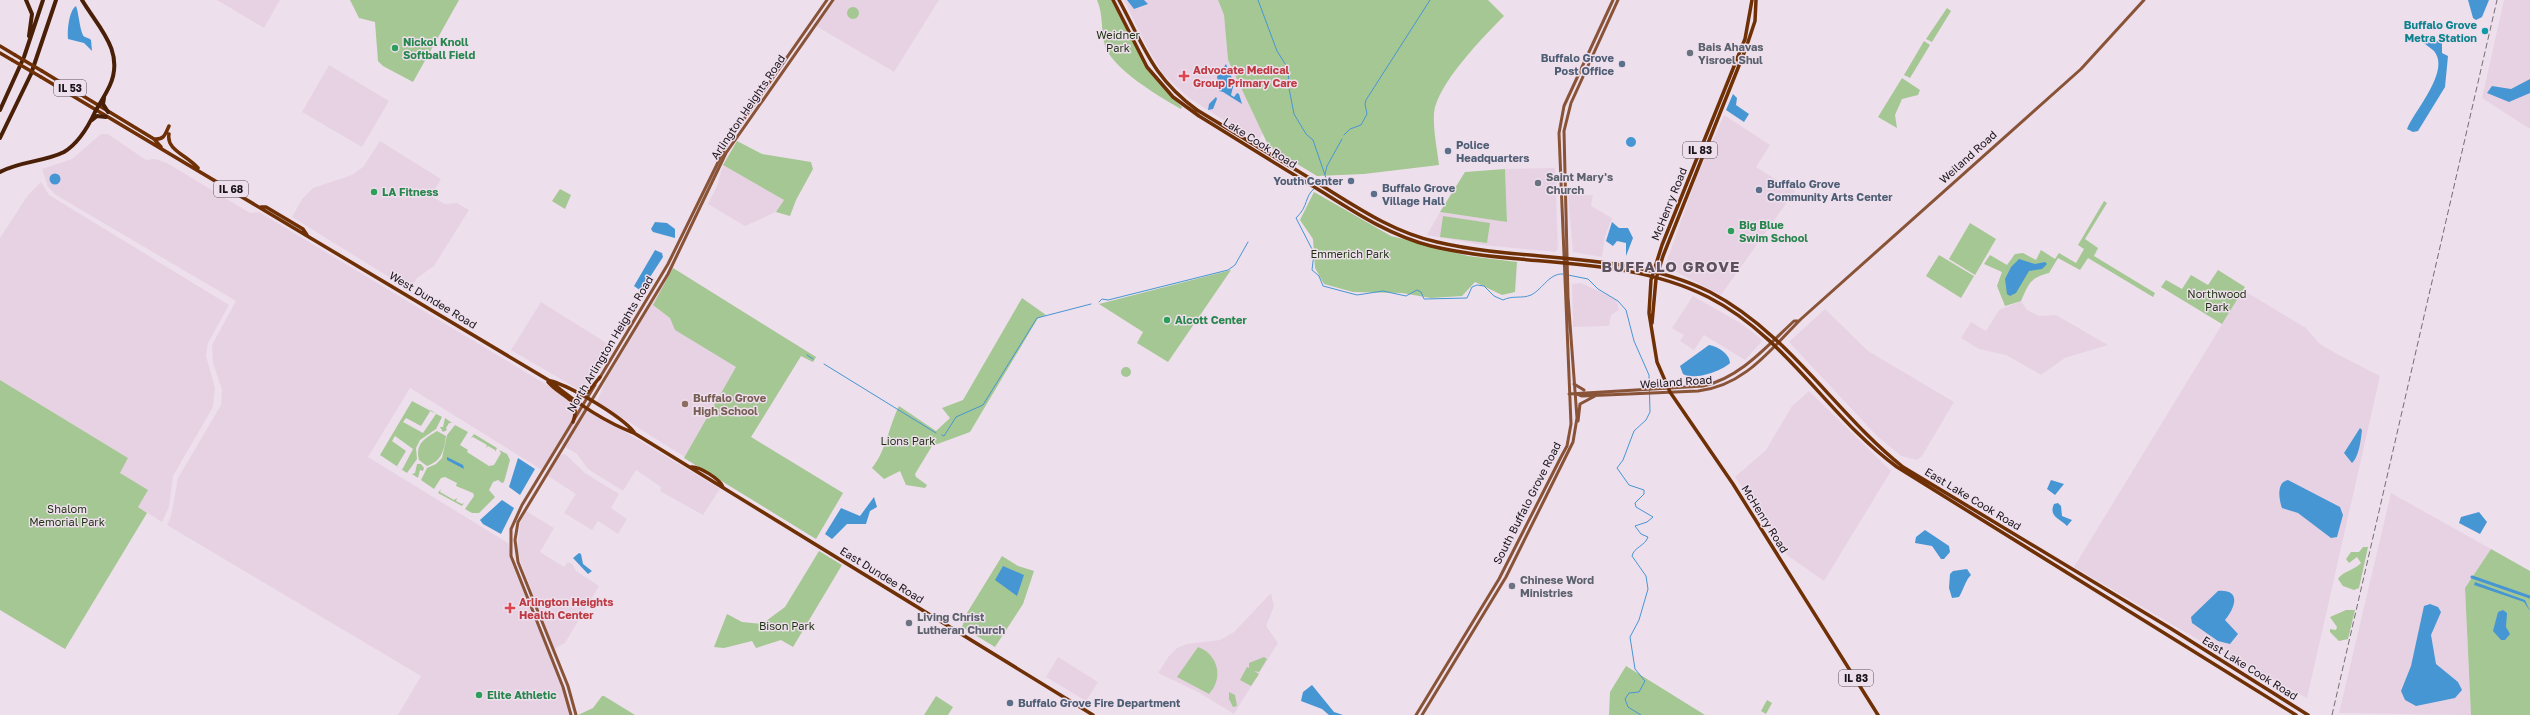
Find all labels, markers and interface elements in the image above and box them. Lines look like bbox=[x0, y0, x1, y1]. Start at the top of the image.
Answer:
place label: Buffalo Grove Metra Station bbox=[2404, 18, 2477, 44]
marker: Buffalo Grove Metra Station bbox=[2480, 26, 2490, 36]
park label: Weidner Park bbox=[1096, 28, 1141, 54]
place label: Nickol Knoll Softball Field bbox=[403, 35, 475, 61]
place label: Bais Ahavas Yisroel Shul bbox=[1698, 40, 1764, 66]
marker: Nickol Knoll Softball Field bbox=[390, 43, 400, 53]
marker: Bais Ahavas Yisroel Shul bbox=[1685, 48, 1695, 58]
place label: Buffalo Grove Post Office bbox=[1541, 51, 1615, 77]
street label: Arlington Heights Road bbox=[708, 52, 787, 161]
marker: Buffalo Grove Post Office bbox=[1617, 59, 1627, 69]
place label: Advocate Medical Group Primary Care bbox=[1193, 63, 1298, 89]
marker: Advocate Medical Group Primary Care bbox=[1178, 70, 1190, 82]
road number: IL 53 bbox=[54, 80, 86, 96]
street label: Lake Cook Road bbox=[1221, 115, 1299, 170]
street label: Weiland Road bbox=[1936, 128, 1999, 186]
place label: Police Headquarters bbox=[1456, 138, 1530, 164]
road number: IL 83 bbox=[1683, 142, 1717, 158]
marker: Police Headquarters bbox=[1443, 146, 1453, 156]
street label: McHenry Road bbox=[1648, 165, 1689, 242]
place label: Saint Mary's Church bbox=[1546, 170, 1613, 196]
place label: Youth Center bbox=[1273, 174, 1344, 187]
marker: Youth Center bbox=[1346, 176, 1356, 186]
place label: Buffalo Grove Community Arts Center bbox=[1767, 177, 1893, 203]
marker: Saint Mary's Church bbox=[1533, 178, 1543, 188]
road number: IL 68 bbox=[214, 181, 248, 197]
place label: Buffalo Grove Village Hall bbox=[1382, 181, 1456, 207]
place label: LA Fitness bbox=[382, 185, 438, 198]
marker: Buffalo Grove Community Arts Center bbox=[1754, 185, 1764, 195]
marker: LA Fitness bbox=[369, 187, 379, 197]
marker: Buffalo Grove Village Hall bbox=[1369, 189, 1379, 199]
place label: Big Blue Swim School bbox=[1739, 218, 1808, 244]
marker: Big Blue Swim School bbox=[1726, 226, 1736, 236]
park label: Emmerich Park bbox=[1310, 247, 1390, 260]
district label: BUFFALO GROVE bbox=[1602, 257, 1740, 275]
street label: West Dundee Road bbox=[387, 268, 479, 331]
street label: North Arlington Heights Road bbox=[564, 273, 655, 414]
park label: Northwood Park bbox=[2187, 287, 2247, 313]
place label: Alcott Center bbox=[1175, 313, 1247, 326]
marker: Alcott Center bbox=[1162, 315, 1172, 325]
street label: Weiland Road bbox=[1639, 372, 1713, 391]
place label: Buffalo Grove High School bbox=[693, 391, 767, 417]
marker: Buffalo Grove High School bbox=[680, 399, 690, 409]
park label: Lions Park bbox=[881, 434, 935, 447]
street label: South Buffalo Grove Road bbox=[1490, 439, 1563, 566]
street label: East Lake Cook Road bbox=[1923, 465, 2024, 532]
street label: McHenry Road bbox=[1739, 482, 1791, 555]
park label: Shalom Memorial Park bbox=[29, 502, 105, 528]
street label: East Dundee Road bbox=[838, 544, 926, 606]
place label: Chinese Word Ministries bbox=[1520, 573, 1594, 599]
marker: Chinese Word Ministries bbox=[1507, 581, 1517, 591]
place label: Arlington Heights Health Center bbox=[519, 595, 613, 621]
marker: Arlington Heights Health Center bbox=[504, 602, 516, 614]
place label: Living Christ Lutheran Church bbox=[917, 610, 1006, 636]
marker: Living Christ Lutheran Church bbox=[904, 618, 914, 628]
park label: Bison Park bbox=[759, 619, 815, 632]
street label: East Lake Cook Road bbox=[2200, 633, 2300, 702]
road number: IL 83 bbox=[1839, 670, 1873, 686]
place label: Elite Athletic bbox=[487, 688, 557, 701]
marker: Elite Athletic bbox=[474, 690, 484, 700]
place label: Buffalo Grove Fire Department bbox=[1018, 696, 1181, 709]
marker: Buffalo Grove Fire Department bbox=[1005, 698, 1015, 708]

